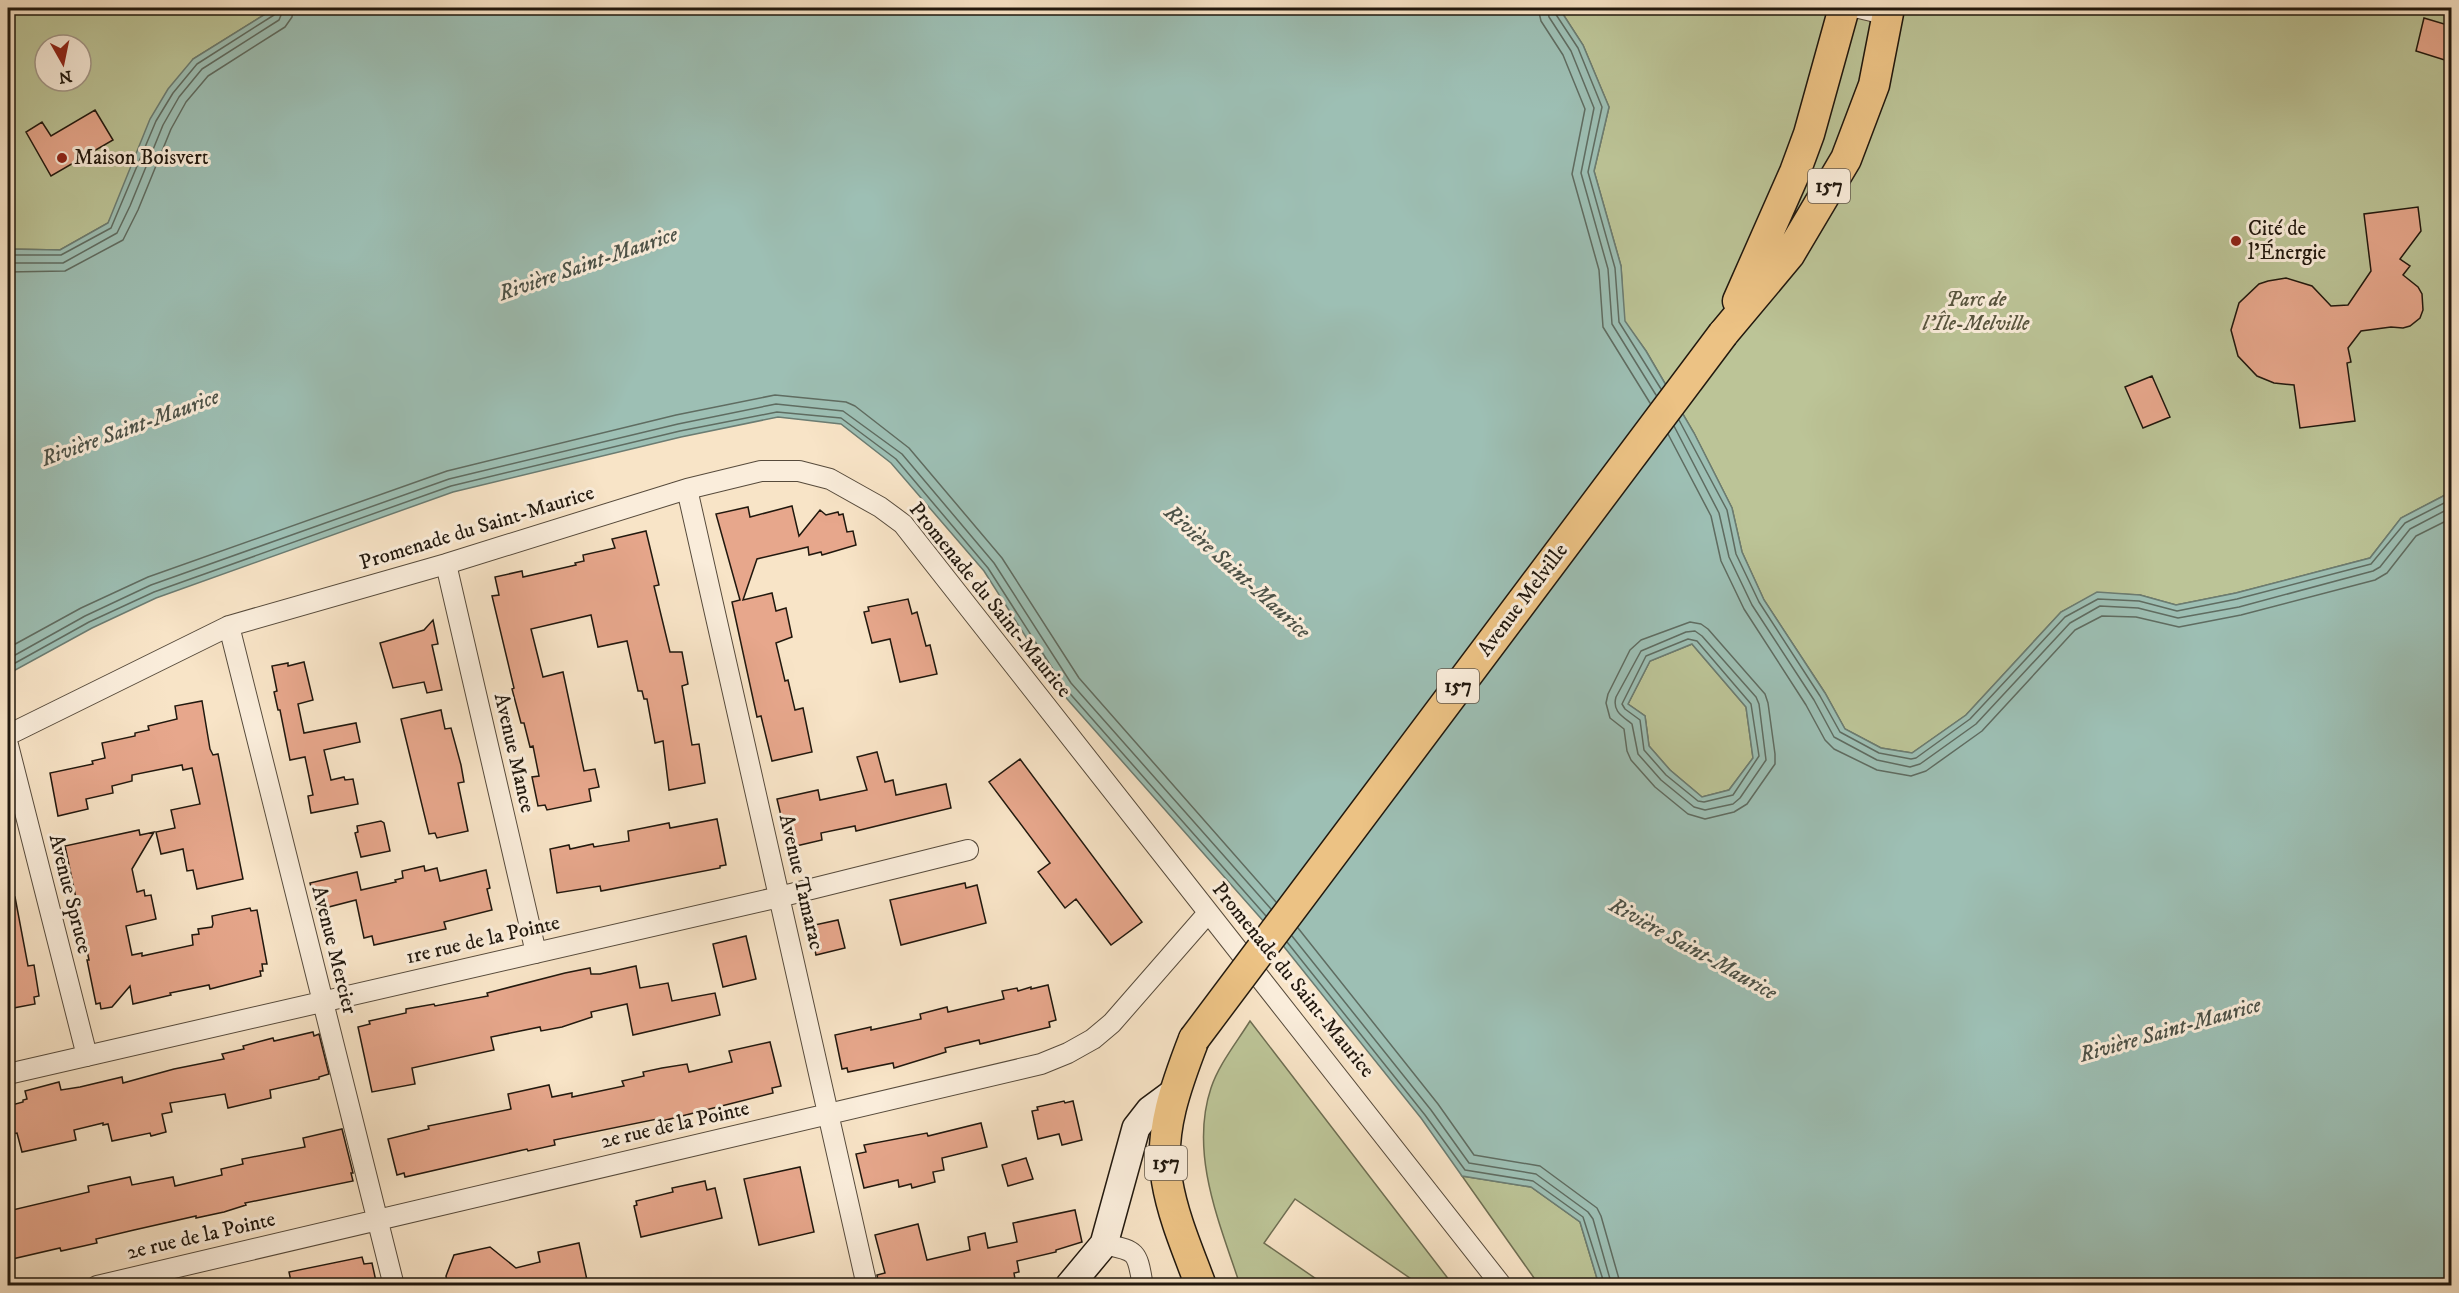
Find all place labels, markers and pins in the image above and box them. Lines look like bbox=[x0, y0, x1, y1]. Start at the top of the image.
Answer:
place label: Maison Boisvert bbox=[74, 145, 209, 171]
marker: Maison Boisvert bbox=[55, 151, 69, 165]
place label: Cité de l'Énergie bbox=[2248, 216, 2327, 266]
marker: Cité de l'Énergie bbox=[2229, 234, 2243, 248]

